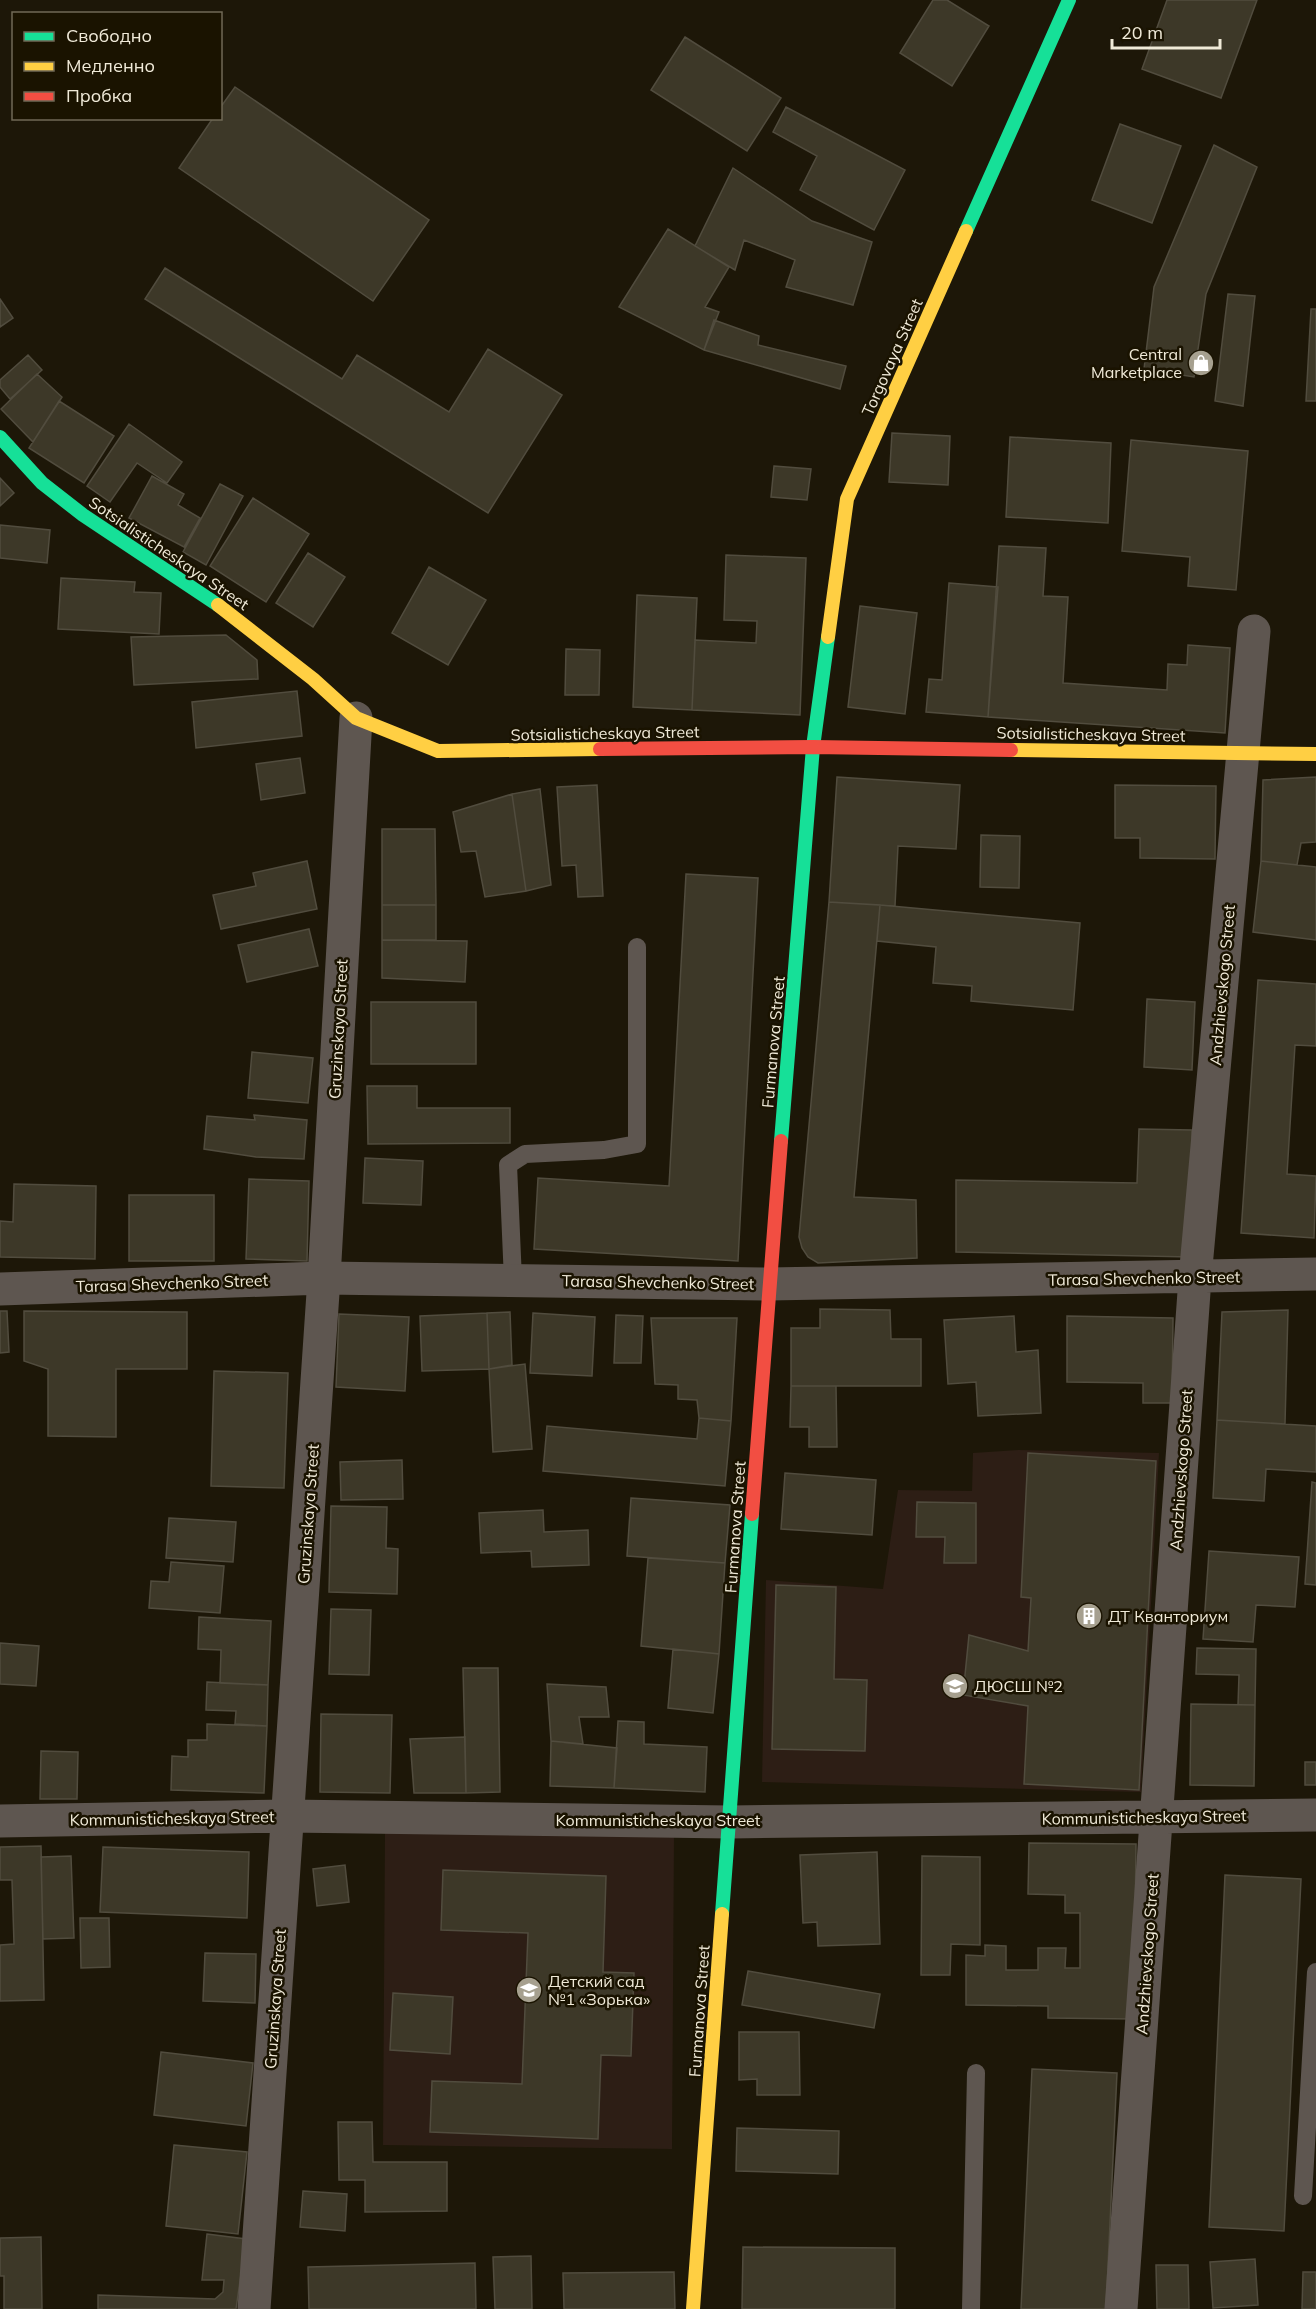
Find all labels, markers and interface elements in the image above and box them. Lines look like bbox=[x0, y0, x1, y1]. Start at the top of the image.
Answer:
legend bbox=[12, 12, 222, 120]
scale bar bbox=[1112, 12, 1220, 50]
text: 20 m bbox=[1121, 21, 1163, 44]
text: Свободно bbox=[66, 24, 152, 47]
text: Медленно bbox=[66, 54, 155, 77]
text: Пробка bbox=[66, 84, 132, 107]
street label: Torgovaya Street bbox=[857, 295, 927, 419]
place label: Central Marketplace bbox=[1091, 344, 1182, 382]
shop icon: Central Marketplace bbox=[1186, 348, 1216, 378]
street label: Sotsialisticheskaya Street bbox=[85, 492, 253, 614]
street label: Sotsialisticheskaya Street bbox=[510, 721, 700, 745]
street label: Sotsialisticheskaya Street bbox=[996, 722, 1186, 746]
street label: Andzhievskogo Street bbox=[1205, 903, 1239, 1066]
street label: Gruzinskaya Street bbox=[324, 958, 352, 1100]
street label: Furmanova Street bbox=[757, 975, 789, 1109]
street label: Tarasa Shevchenko Street bbox=[1048, 1266, 1241, 1290]
street label: Tarasa Shevchenko Street bbox=[76, 1270, 269, 1296]
street label: Tarasa Shevchenko Street bbox=[562, 1270, 755, 1294]
street label: Andzhievskogo Street bbox=[1165, 1388, 1197, 1551]
street label: Gruzinskaya Street bbox=[293, 1443, 323, 1585]
street label: Furmanova Street bbox=[720, 1460, 750, 1594]
building icon: ДТ Кванториум bbox=[1074, 1601, 1104, 1631]
place label: ДТ Кванториум bbox=[1108, 1606, 1228, 1626]
school or university icon: ДЮСШ №2 bbox=[940, 1671, 970, 1701]
place label: ДЮСШ №2 bbox=[974, 1676, 1063, 1696]
street label: Kommunisticheskaya Street bbox=[1041, 1805, 1247, 1829]
street label: Kommunisticheskaya Street bbox=[69, 1806, 275, 1830]
street label: Kommunisticheskaya Street bbox=[556, 1810, 761, 1830]
street label: Andzhievskogo Street bbox=[1131, 1872, 1163, 2035]
street label: Gruzinskaya Street bbox=[260, 1928, 290, 2070]
street label: Furmanova Street bbox=[684, 1944, 714, 2078]
place label: Детский сад №1 «Зорька» bbox=[548, 1971, 650, 2009]
school or university icon: Детский сад №1 «Зорька» bbox=[514, 1975, 544, 2005]

